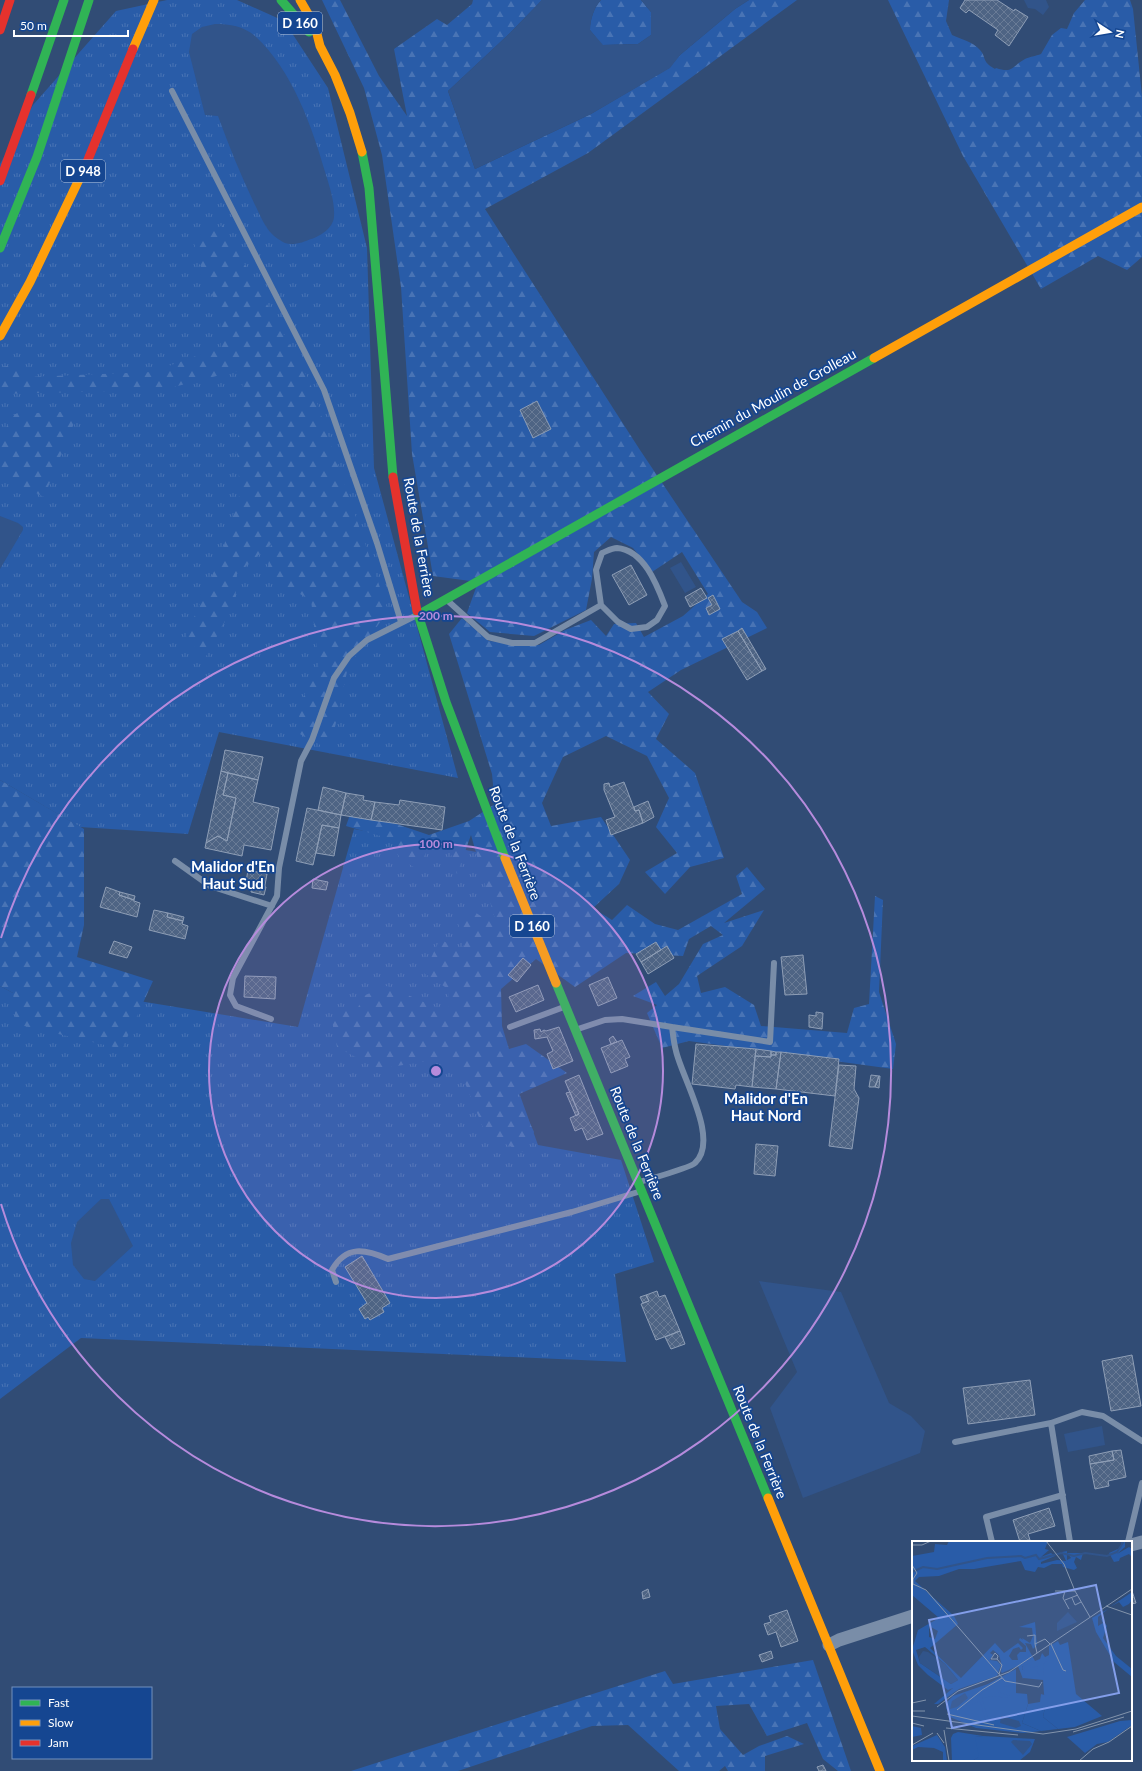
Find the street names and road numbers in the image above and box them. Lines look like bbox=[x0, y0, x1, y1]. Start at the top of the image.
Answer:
road number: D 160 bbox=[278, 12, 322, 34]
road number: D 948 bbox=[61, 160, 105, 182]
street label: Chemin du Moulin de Grolleau bbox=[687, 345, 859, 450]
street label: Route de la Ferrière bbox=[401, 476, 438, 598]
street label: Route de la Ferrière bbox=[486, 784, 545, 902]
road number: D 160 bbox=[510, 915, 554, 937]
street label: Route de la Ferrière bbox=[607, 1084, 668, 1202]
street label: Route de la Ferrière bbox=[730, 1383, 791, 1501]

